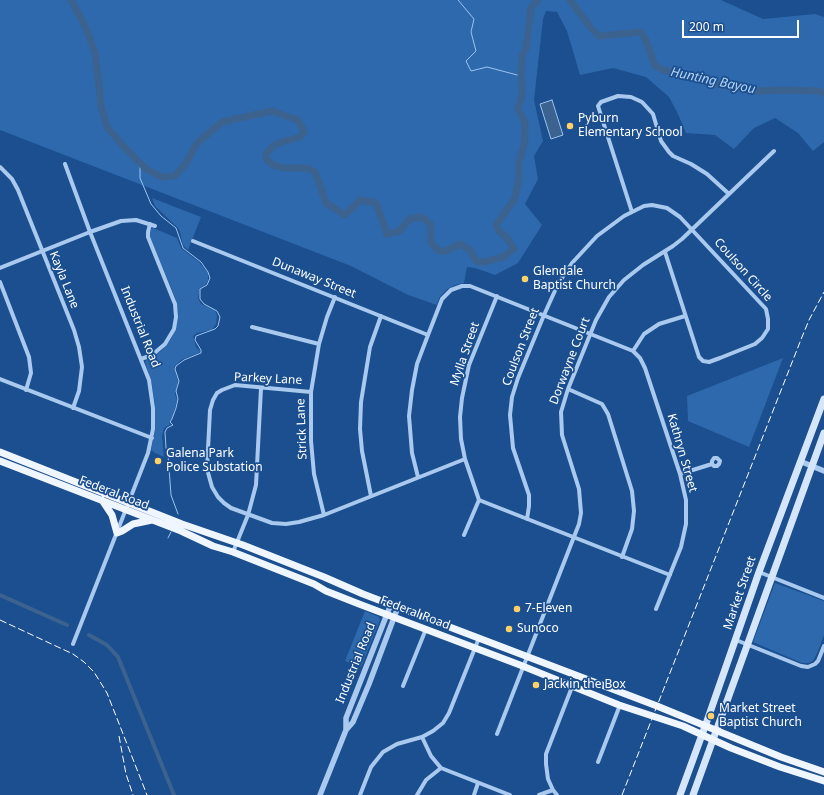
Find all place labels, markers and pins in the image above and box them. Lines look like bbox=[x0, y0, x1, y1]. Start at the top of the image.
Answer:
place label: Pyburn Elementary School bbox=[578, 112, 683, 140]
marker: Pyburn Elementary School bbox=[565, 121, 575, 131]
place label: Glendale Baptist Church bbox=[533, 265, 616, 293]
marker: Glendale Baptist Church bbox=[520, 274, 530, 284]
place label: Galena Park Police Substation bbox=[166, 447, 263, 475]
marker: Galena Park Police Substation bbox=[153, 456, 163, 466]
place label: 7-Eleven bbox=[525, 602, 572, 616]
marker: 7-Eleven bbox=[512, 604, 522, 614]
place label: Sunoco bbox=[517, 622, 559, 636]
marker: Sunoco bbox=[504, 624, 514, 634]
place label: Jack in the Box bbox=[544, 678, 626, 692]
marker: Jack in the Box bbox=[531, 680, 541, 690]
place label: Market Street Baptist Church bbox=[719, 702, 802, 730]
marker: Market Street Baptist Church bbox=[706, 711, 716, 721]

